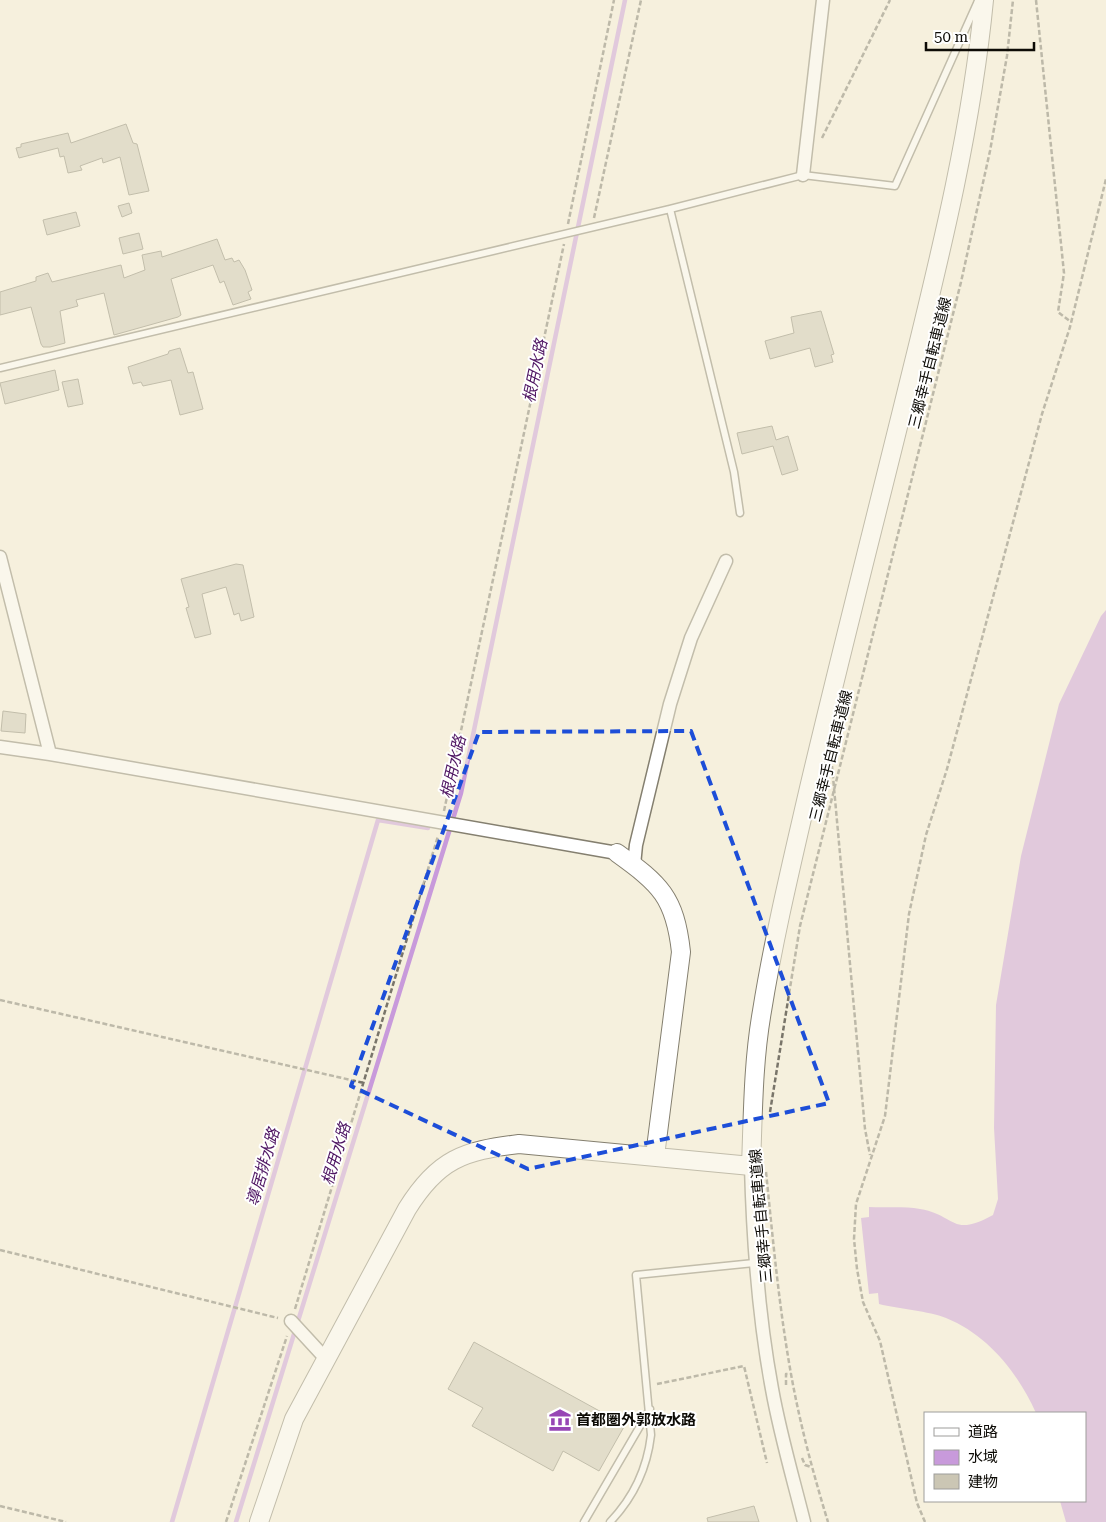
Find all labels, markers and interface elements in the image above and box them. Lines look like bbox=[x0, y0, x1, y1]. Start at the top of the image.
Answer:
scale bar bbox=[926, 20, 1034, 52]
text: 50 m bbox=[934, 28, 969, 46]
street label: 三郷幸手自転車道線 bbox=[905, 295, 955, 431]
water label: 根用水路 bbox=[519, 336, 551, 404]
street label: 三郷幸手自転車道線 bbox=[806, 688, 856, 824]
water label: 根用水路 bbox=[437, 732, 470, 800]
water label: 根用水路 bbox=[318, 1119, 355, 1187]
water label: 導居排水路 bbox=[243, 1124, 284, 1208]
street label: 三郷幸手自転車道線 bbox=[746, 1148, 776, 1284]
museum icon: 首都圏外郭放水路 bbox=[547, 1407, 573, 1433]
place label: 首都圏外郭放水路 bbox=[576, 1411, 696, 1429]
legend bbox=[924, 1412, 1086, 1502]
text: 道路 bbox=[968, 1423, 998, 1441]
text: 水域 bbox=[968, 1448, 998, 1466]
text: 建物 bbox=[968, 1473, 998, 1491]

